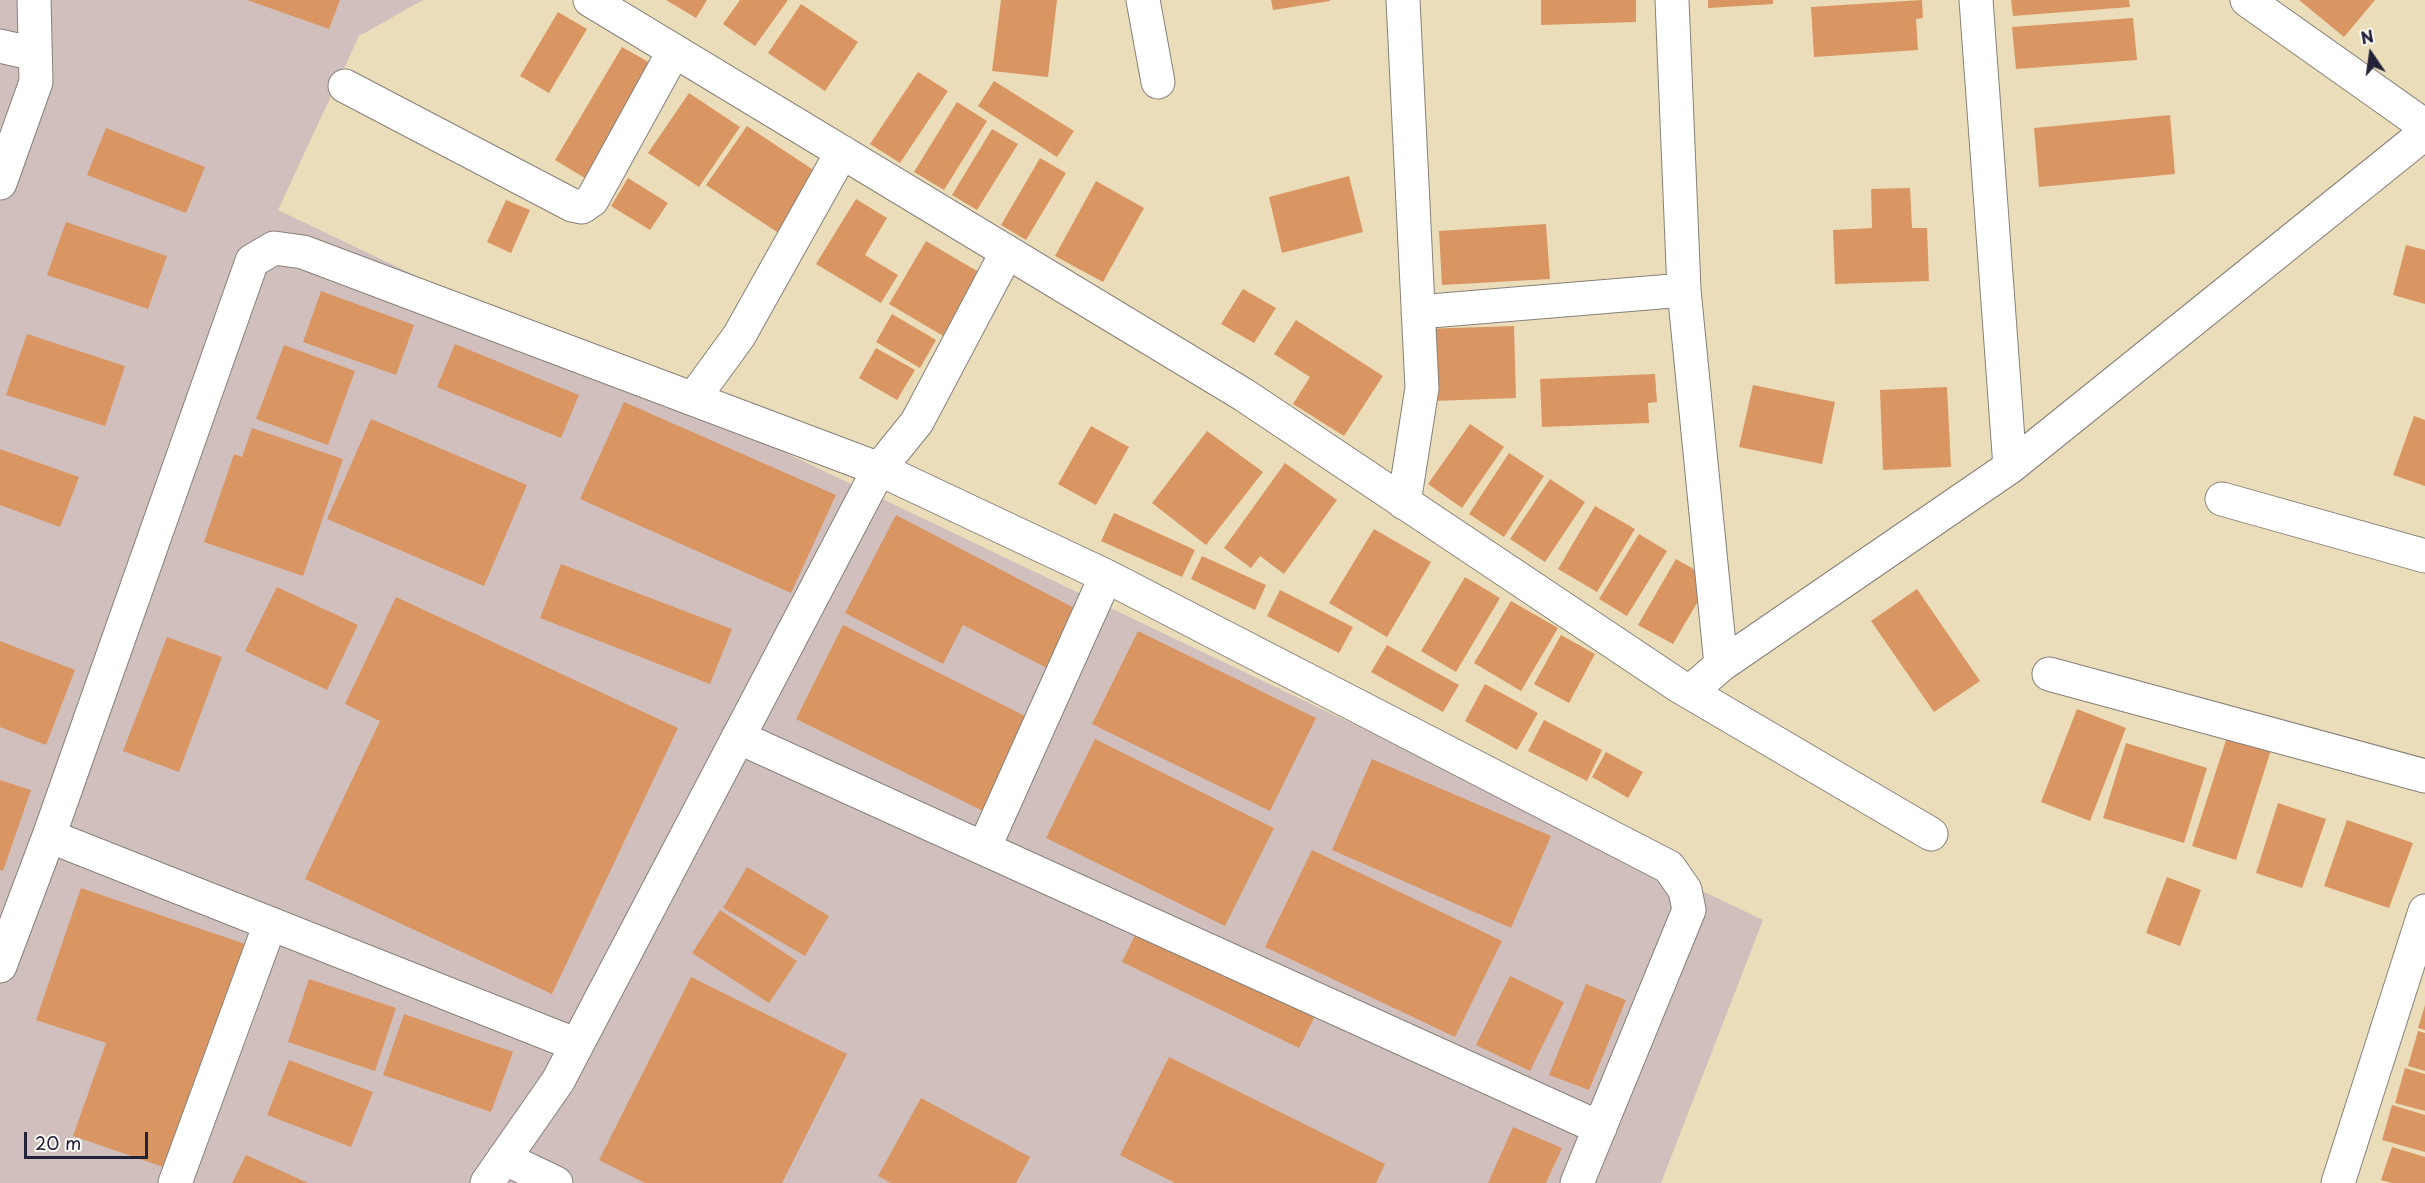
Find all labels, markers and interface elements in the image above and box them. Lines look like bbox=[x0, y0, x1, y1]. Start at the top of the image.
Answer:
text: N bbox=[2358, 23, 2376, 50]
north arrow bbox=[2341, 24, 2401, 84]
scale bar bbox=[27, 1120, 152, 1158]
text: 20 m bbox=[35, 1129, 81, 1156]

